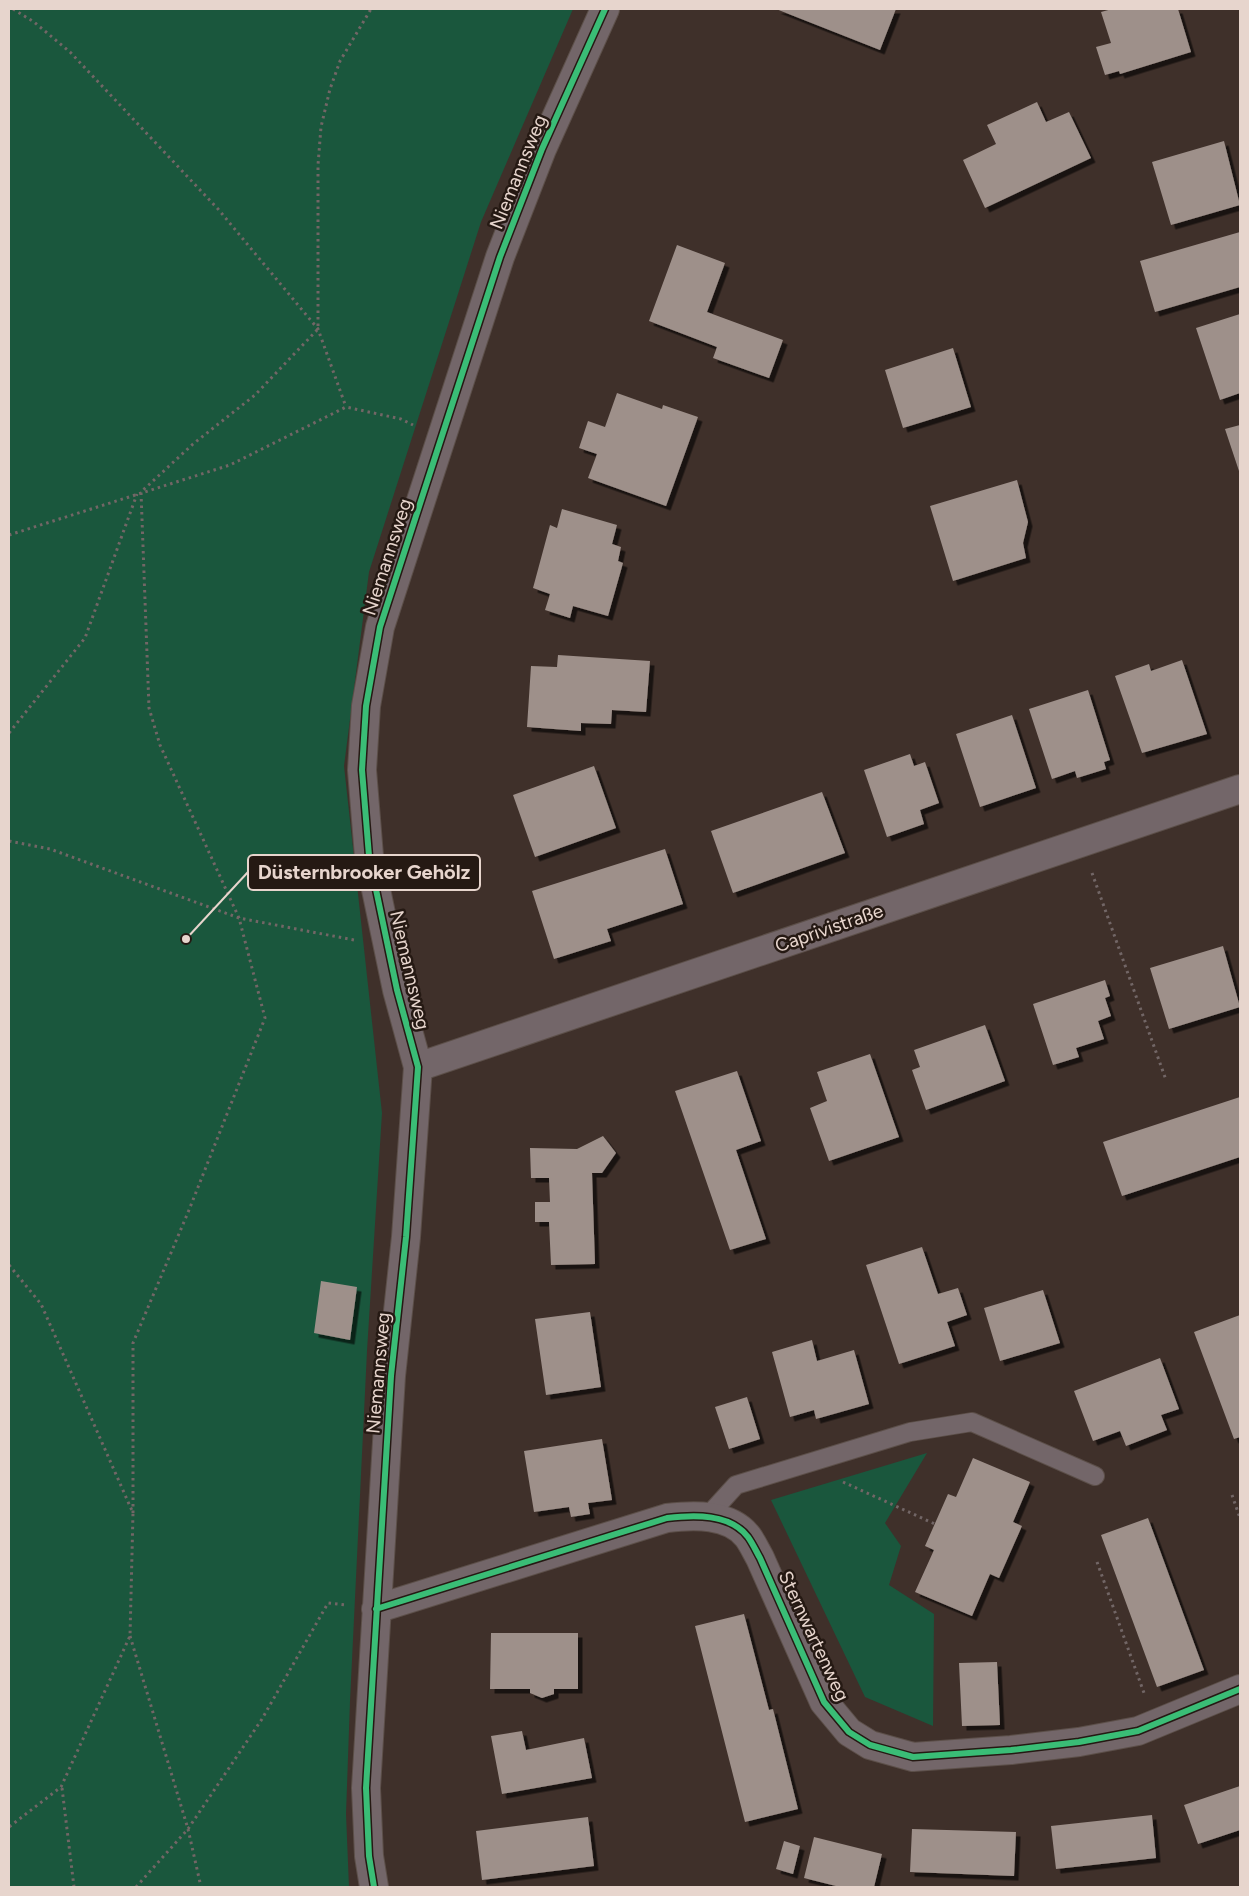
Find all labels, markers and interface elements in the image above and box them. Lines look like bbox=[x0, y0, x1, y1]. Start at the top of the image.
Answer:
street label: Niemannsweg bbox=[485, 111, 551, 233]
street label: Niemannsweg bbox=[357, 496, 417, 618]
callout: Düsternbrooker Gehölz bbox=[248, 855, 480, 890]
text: Düsternbrooker Gehölz bbox=[258, 860, 470, 884]
street label: Caprivistraße bbox=[772, 899, 886, 957]
street label: Niemannsweg bbox=[385, 908, 435, 1032]
street label: Niemannsweg bbox=[361, 1311, 395, 1435]
street label: Sternwartenweg bbox=[774, 1567, 854, 1705]

